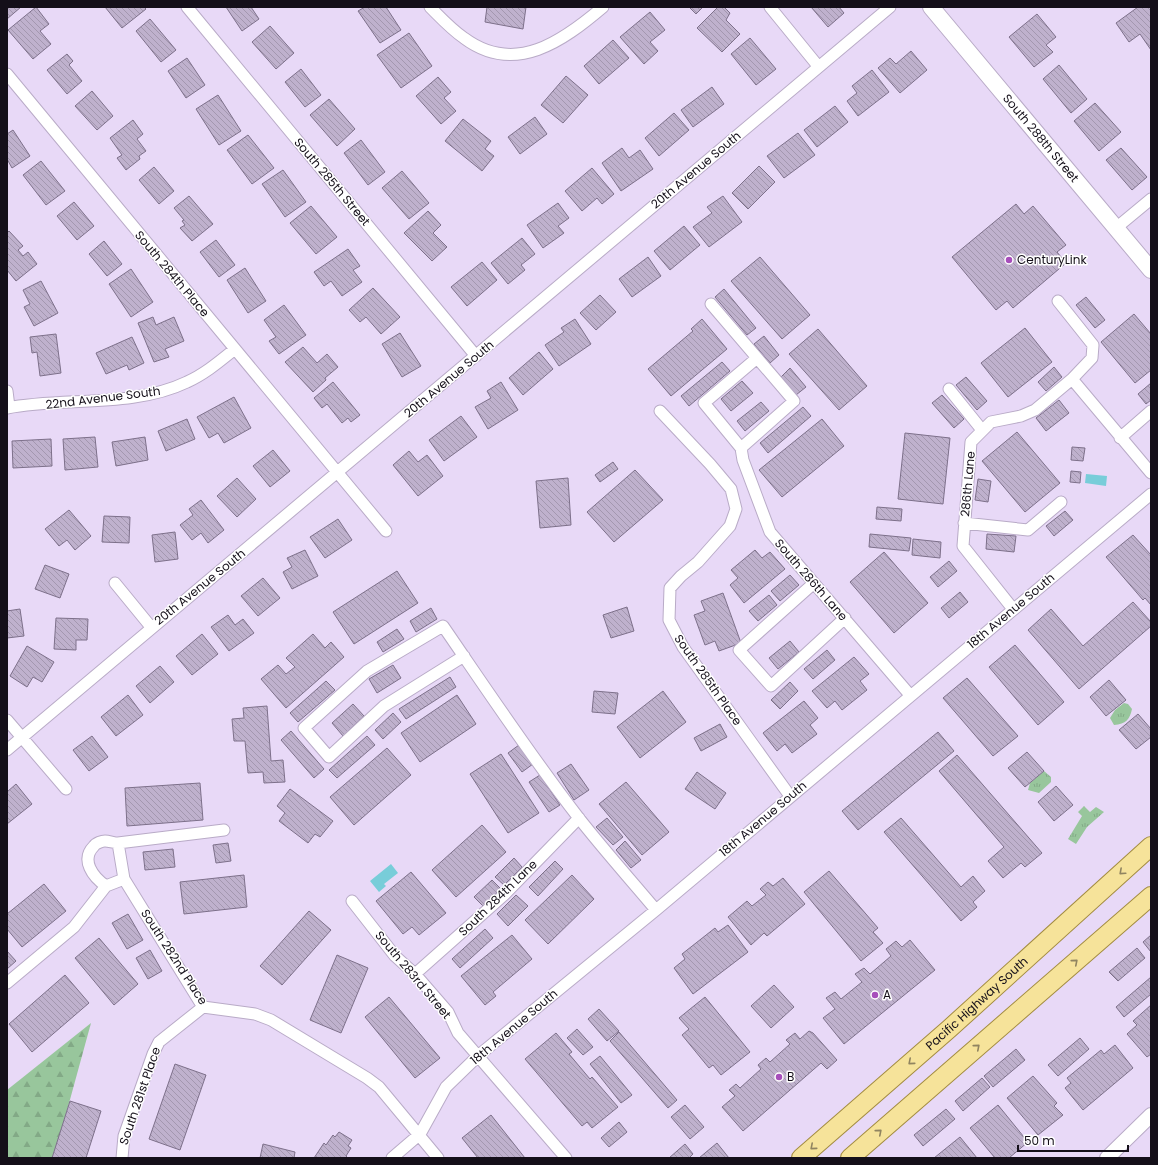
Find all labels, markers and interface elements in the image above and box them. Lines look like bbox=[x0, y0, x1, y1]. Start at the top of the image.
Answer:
street label: South 288th Street bbox=[999, 90, 1083, 186]
street label: 20th Avenue South bbox=[647, 127, 744, 212]
street label: South 285th Street bbox=[290, 134, 374, 229]
street label: South 284th Place bbox=[131, 227, 213, 320]
place label: CenturyLink bbox=[1017, 251, 1087, 268]
marker: CenturyLink bbox=[1004, 255, 1014, 265]
street label: 20th Avenue South bbox=[400, 336, 497, 421]
street label: 22nd Avenue South bbox=[45, 382, 161, 413]
street label: 286th Lane bbox=[956, 450, 979, 517]
street label: South 286th Lane bbox=[771, 535, 852, 624]
street label: 20th Avenue South bbox=[151, 545, 249, 629]
street label: 18th Avenue South bbox=[963, 569, 1058, 652]
street label: South 285th Place bbox=[671, 631, 746, 729]
street label: 18th Avenue South bbox=[715, 777, 810, 860]
street label: South 284th Lane bbox=[455, 856, 541, 940]
one-way arrow bbox=[1119, 867, 1127, 875]
street label: South 282nd Place bbox=[137, 906, 212, 1008]
street label: South 283rd Street bbox=[371, 927, 455, 1022]
street label: Pacific Highway South bbox=[922, 953, 1031, 1054]
one-way arrow bbox=[1071, 959, 1078, 966]
street label: 18th Avenue South bbox=[466, 985, 561, 1068]
place label: A bbox=[883, 986, 891, 1003]
marker: A bbox=[870, 990, 880, 1000]
one-way arrow bbox=[972, 1044, 980, 1052]
street label: South 281st Place bbox=[115, 1045, 164, 1147]
one-way arrow bbox=[909, 1057, 916, 1064]
place label: B bbox=[787, 1068, 794, 1085]
marker: B bbox=[774, 1072, 784, 1082]
scale bar bbox=[1018, 1127, 1128, 1153]
one-way arrow bbox=[874, 1130, 882, 1137]
text: 50 m bbox=[1024, 1132, 1055, 1149]
one-way arrow bbox=[810, 1143, 818, 1150]

